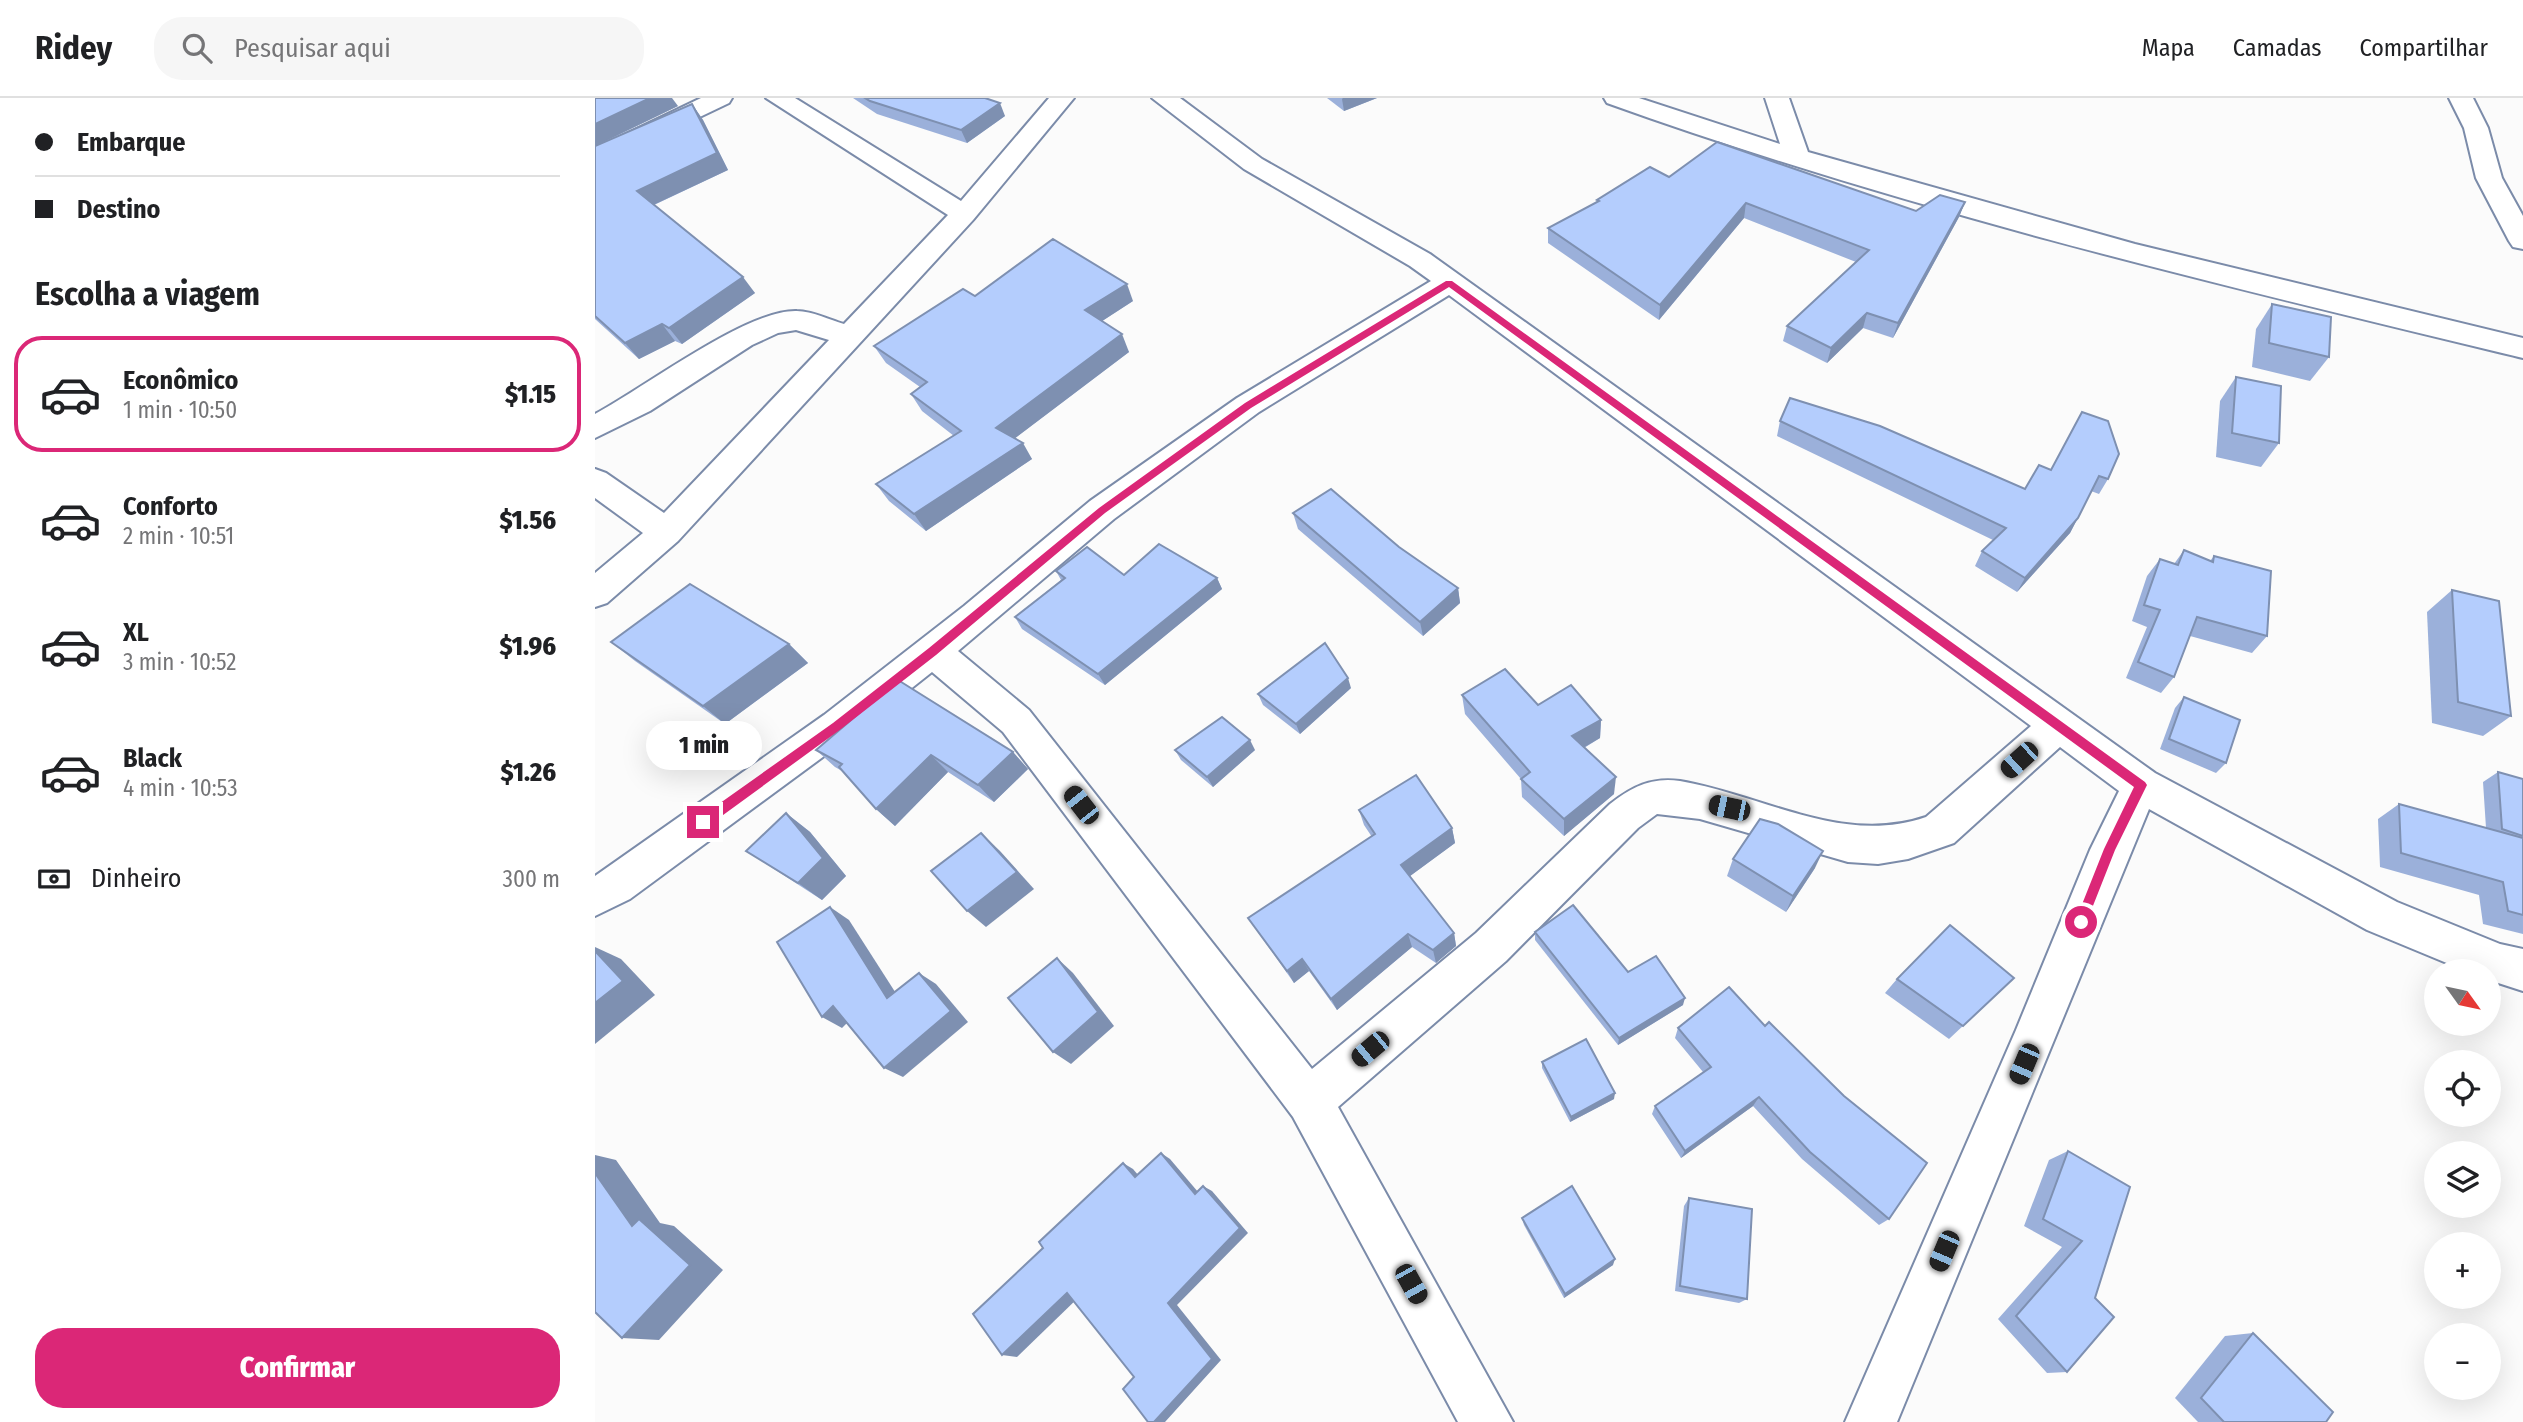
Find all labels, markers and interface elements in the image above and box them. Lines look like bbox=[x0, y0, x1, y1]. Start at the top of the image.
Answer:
search box bbox=[154, 17, 644, 80]
text: Ridey bbox=[35, 28, 112, 68]
icon: search bbox=[178, 29, 216, 67]
text: Pesquisar aqui bbox=[234, 33, 391, 64]
text: Mapa bbox=[2142, 34, 2195, 62]
text: Camadas bbox=[2233, 34, 2322, 62]
text: Compartilhar bbox=[2360, 34, 2488, 62]
text: Embarque bbox=[77, 127, 185, 158]
text: Destino bbox=[77, 194, 160, 225]
text: Escolha a viagem bbox=[35, 275, 260, 313]
icon: car bbox=[39, 363, 102, 426]
text: Econômico bbox=[123, 365, 238, 396]
text: $1.15 bbox=[505, 379, 556, 410]
text: 1 min · 10:50 bbox=[123, 396, 237, 424]
icon: car bbox=[39, 489, 102, 552]
text: Conforto bbox=[123, 491, 218, 522]
text: $1.56 bbox=[500, 505, 556, 536]
text: 2 min · 10:51 bbox=[123, 522, 234, 550]
icon: car bbox=[39, 615, 102, 678]
text: XL bbox=[123, 617, 149, 648]
text: $1.96 bbox=[500, 631, 556, 662]
text: 3 min · 10:52 bbox=[123, 648, 236, 676]
callout: 1 min bbox=[645, 720, 761, 770]
text: 1 min bbox=[679, 731, 729, 759]
car bbox=[1997, 738, 2042, 782]
icon: car bbox=[39, 741, 102, 804]
text: Black bbox=[123, 743, 182, 774]
text: $1.26 bbox=[501, 757, 556, 788]
text: 4 min · 10:53 bbox=[123, 774, 238, 802]
car bbox=[1060, 782, 1103, 828]
car bbox=[1707, 793, 1752, 823]
route end bbox=[687, 806, 719, 838]
icon: cash bbox=[35, 860, 73, 898]
text: Dinheiro bbox=[91, 863, 181, 894]
text: 300 m bbox=[503, 865, 560, 893]
route start bbox=[2065, 906, 2097, 938]
north arrow bbox=[2424, 959, 2501, 1036]
map controls bbox=[2424, 959, 2501, 1400]
car bbox=[1348, 1027, 1393, 1071]
car bbox=[2007, 1041, 2042, 1087]
button: locate bbox=[2424, 1050, 2501, 1127]
button: layers bbox=[2424, 1141, 2501, 1218]
car bbox=[1927, 1228, 1962, 1274]
button: + bbox=[2424, 1232, 2501, 1309]
car bbox=[1392, 1261, 1431, 1307]
button: − bbox=[2424, 1323, 2501, 1400]
button: Confirmar bbox=[35, 1328, 560, 1408]

